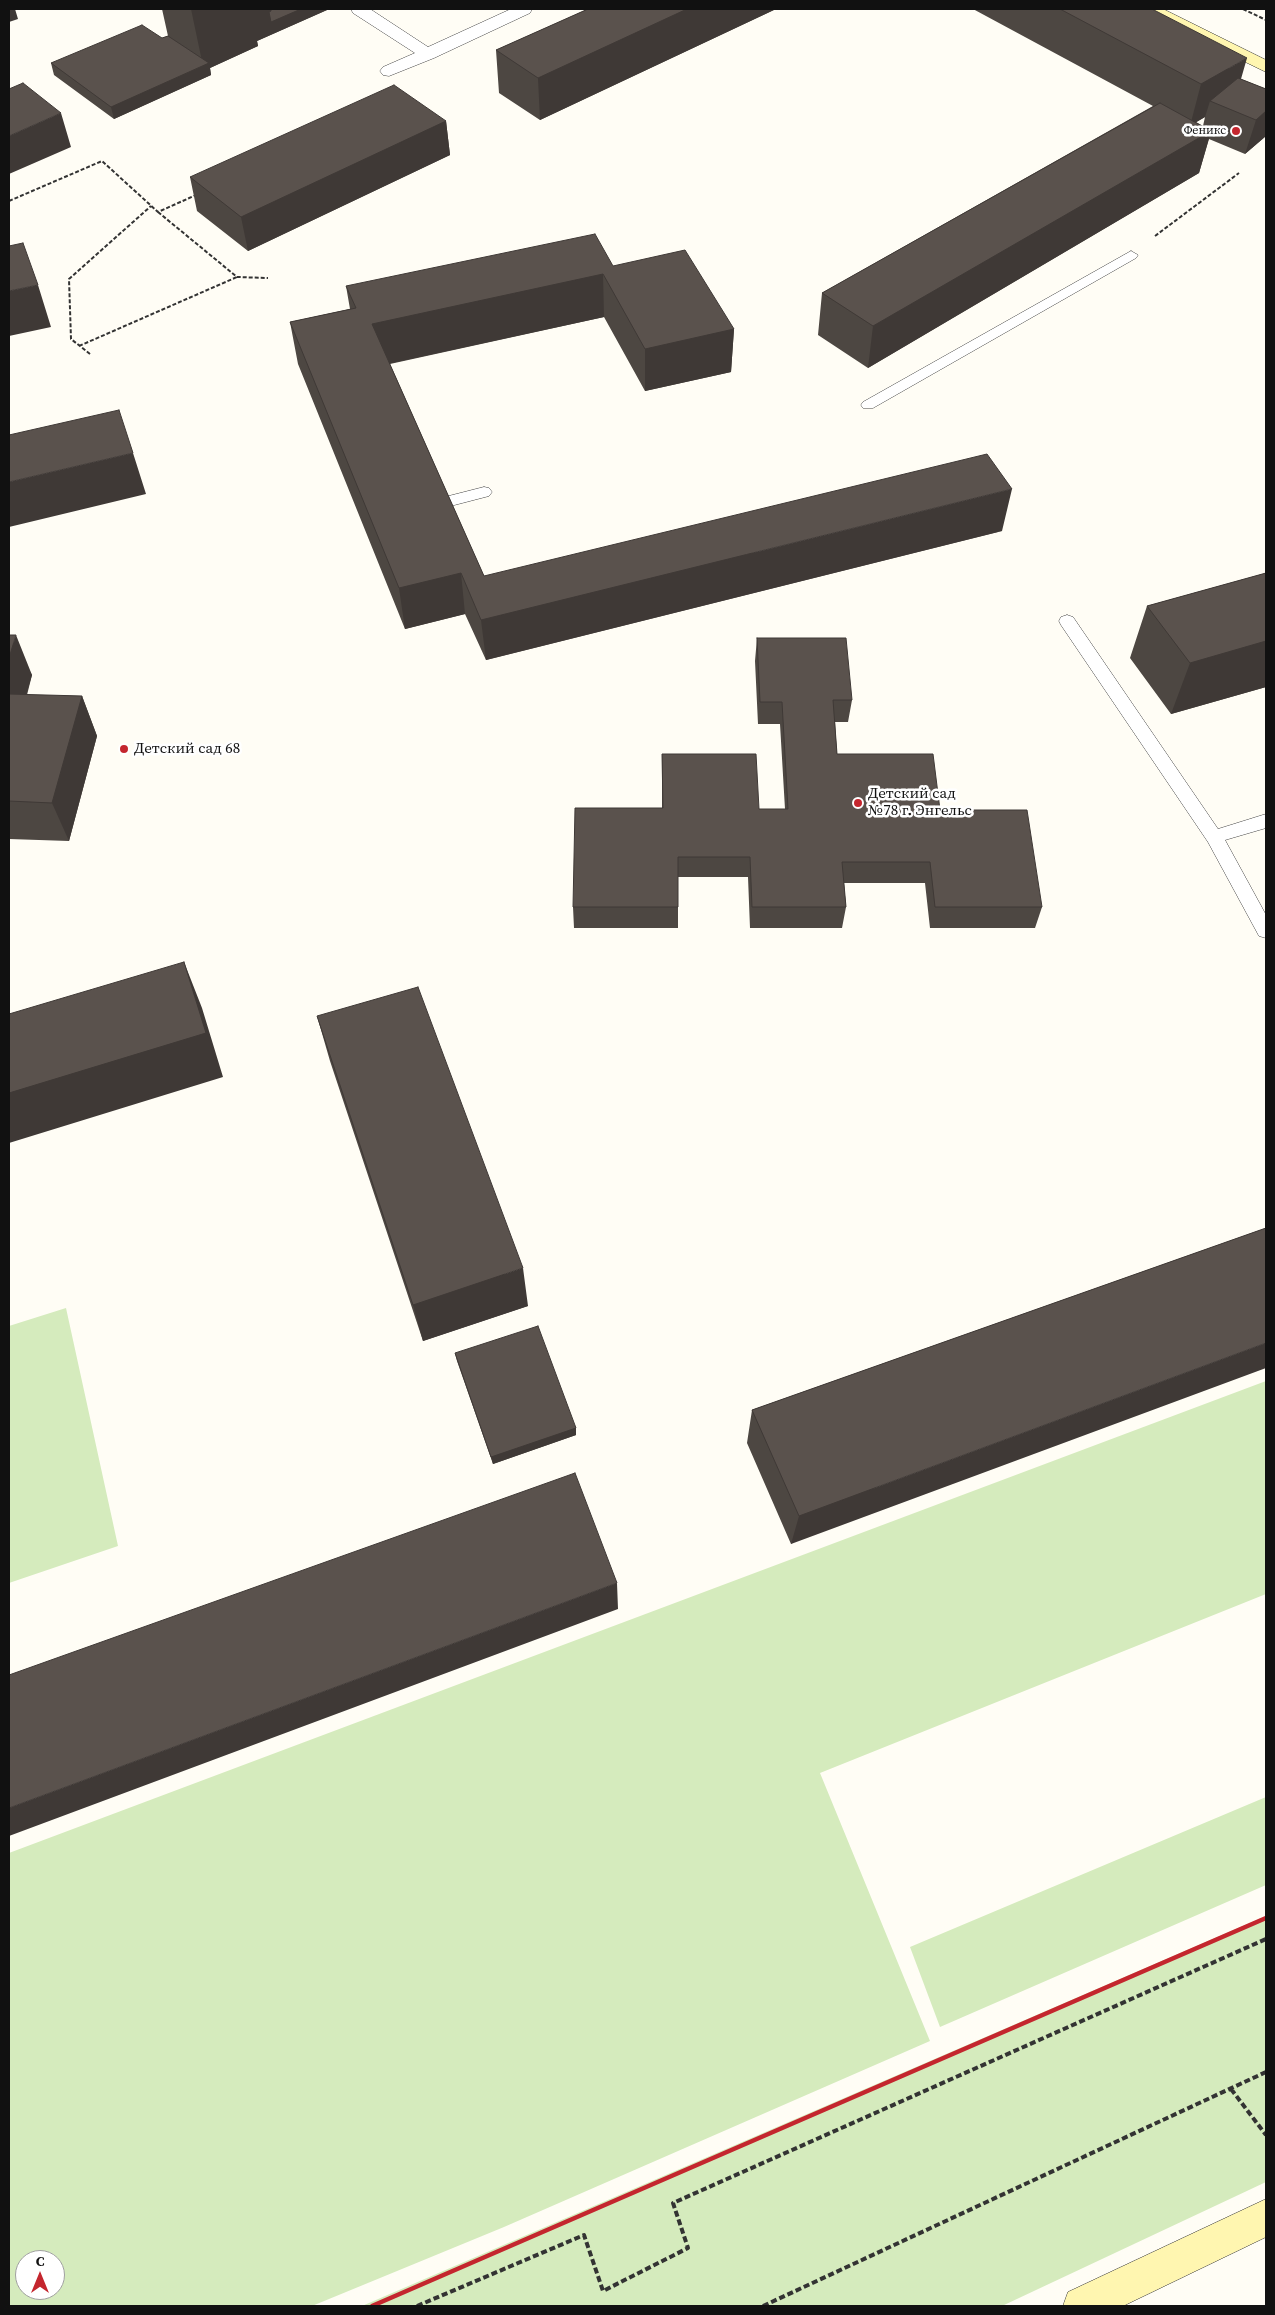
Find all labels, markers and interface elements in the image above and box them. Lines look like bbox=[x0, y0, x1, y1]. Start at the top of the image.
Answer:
place label: Феникс bbox=[1184, 124, 1226, 138]
marker: Феникс bbox=[1230, 125, 1242, 137]
place label: Детский сад 68 bbox=[134, 740, 240, 758]
marker: Детский сад 68 bbox=[118, 743, 130, 755]
place label: Детский сад №78 г. Энгельс bbox=[868, 785, 972, 820]
marker: Детский сад №78 г. Энгельс bbox=[852, 797, 864, 809]
north arrow bbox=[15, 2250, 65, 2300]
text: С bbox=[36, 2251, 44, 2271]

